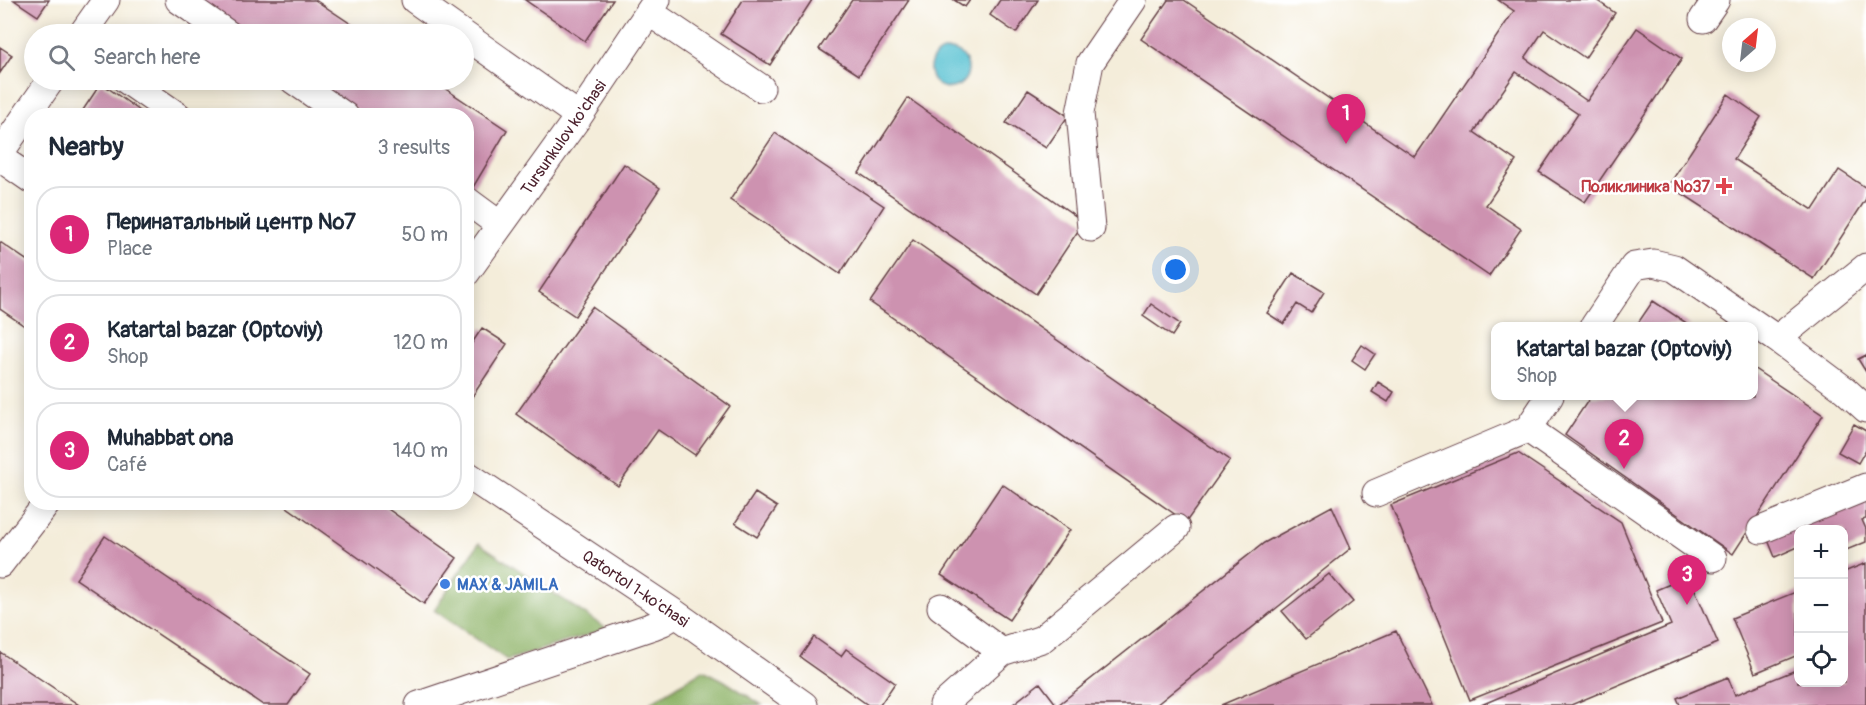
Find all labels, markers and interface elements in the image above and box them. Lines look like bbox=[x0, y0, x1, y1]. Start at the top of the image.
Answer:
north arrow bbox=[1722, 18, 1776, 72]
search box bbox=[24, 24, 474, 90]
icon: search bbox=[45, 41, 78, 74]
text: Search here bbox=[93, 43, 200, 71]
street label: Tursunkulov ko'chasi bbox=[517, 76, 611, 199]
pin: 1 bbox=[1326, 94, 1366, 144]
text: Nearby bbox=[48, 131, 124, 163]
text: 3 results bbox=[378, 135, 450, 160]
place label: Поликлиника №37 bbox=[1581, 177, 1711, 197]
marker: Поликлиника №37 bbox=[1715, 177, 1733, 195]
text: Перинатальный центр №7 bbox=[107, 208, 356, 236]
text: 1 bbox=[66, 222, 73, 247]
text: 50 m bbox=[401, 222, 448, 247]
text: Place bbox=[107, 236, 152, 261]
your location bbox=[1161, 255, 1190, 284]
text: Katartal bazar (Optoviy) bbox=[107, 316, 324, 344]
popup bbox=[1491, 322, 1758, 400]
text: 2 bbox=[64, 330, 75, 355]
text: 120 m bbox=[393, 330, 448, 355]
text: Katartal bazar (Optoviy) bbox=[1516, 335, 1733, 363]
text: Shop bbox=[107, 344, 148, 369]
text: Shop bbox=[1516, 363, 1557, 388]
pin: 2 bbox=[1604, 420, 1644, 469]
text: Muhabbat ona bbox=[107, 424, 234, 452]
text: 3 bbox=[64, 438, 75, 463]
text: 140 m bbox=[393, 438, 448, 463]
text: Café bbox=[107, 452, 147, 477]
map controls bbox=[1794, 525, 1848, 687]
button: + bbox=[1794, 525, 1848, 579]
street label: Qatortol 1-ko'chasi bbox=[578, 546, 693, 632]
pin: 3 bbox=[1668, 556, 1706, 605]
place label: MAX & JAMILA bbox=[457, 575, 559, 595]
marker: MAX & JAMILA bbox=[438, 577, 452, 591]
button: − bbox=[1794, 579, 1848, 633]
button: locate bbox=[1794, 633, 1848, 687]

